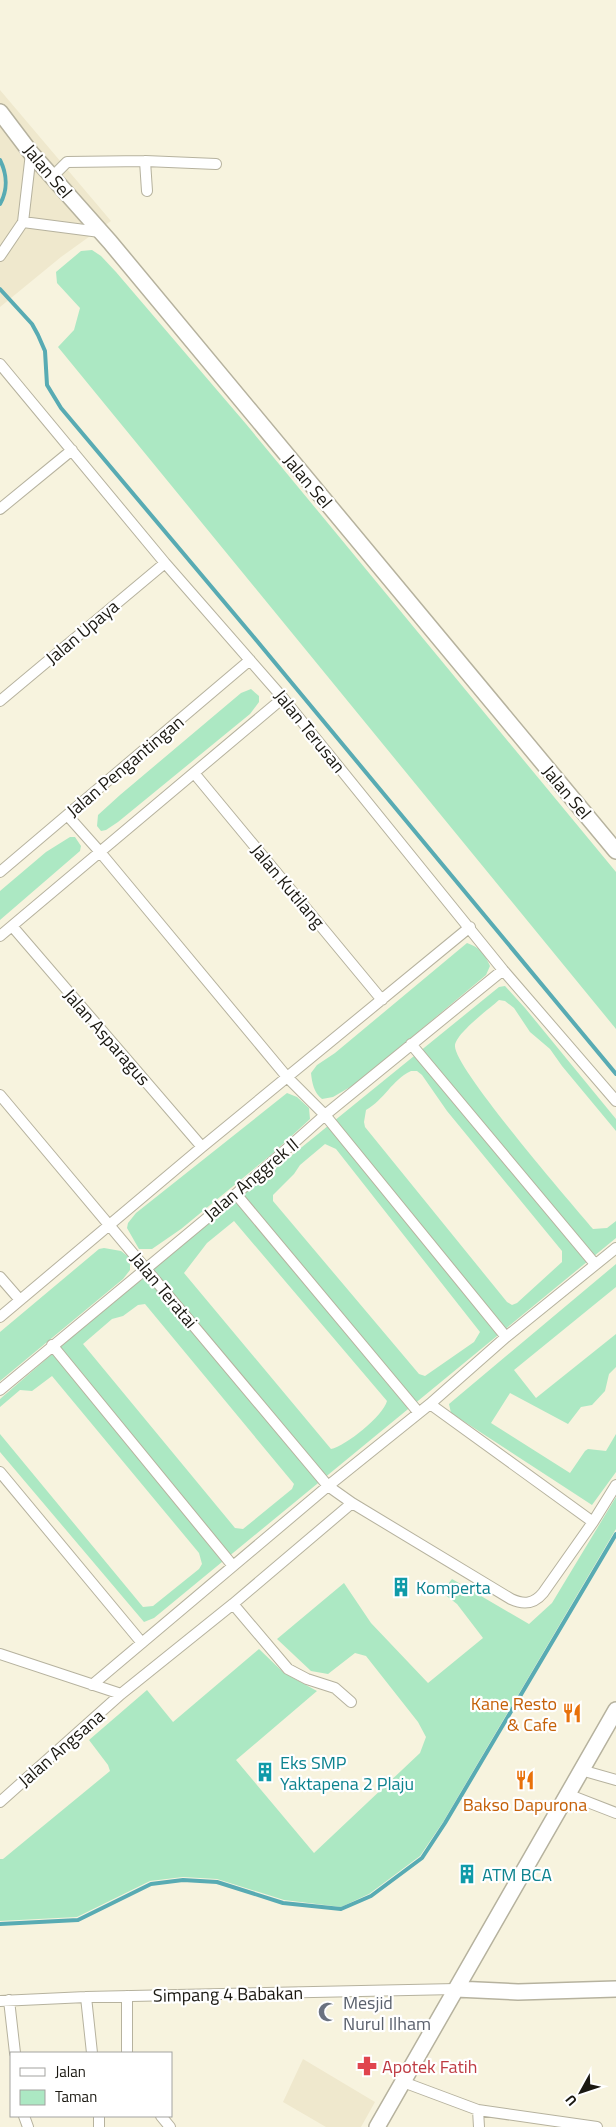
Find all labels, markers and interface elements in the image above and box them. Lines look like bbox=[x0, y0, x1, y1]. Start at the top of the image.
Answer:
street label: Jalan Sel bbox=[17, 138, 79, 204]
street label: Jalan Sel bbox=[277, 448, 339, 514]
street label: Jalan Upaya bbox=[39, 593, 125, 671]
street label: Jalan Terusan bbox=[268, 683, 352, 779]
street label: Jalan Pengantingan bbox=[60, 709, 190, 823]
street label: Jalan Sel bbox=[536, 759, 598, 825]
street label: Jalan Kutilang bbox=[245, 838, 331, 934]
street label: Jalan Asparagus bbox=[57, 982, 157, 1092]
street label: Jalan Anggrek II bbox=[198, 1131, 304, 1227]
street label: Jalan Teratai bbox=[124, 1246, 204, 1334]
place label: Komperta bbox=[416, 1574, 491, 1601]
building icon: Komperta bbox=[390, 1576, 412, 1598]
place label: Kane Resto & Cafe bbox=[471, 1690, 557, 1738]
restaurant icon: Kane Resto & Cafe bbox=[561, 1702, 583, 1724]
street label: Jalan Angsana bbox=[12, 1703, 110, 1793]
place label: Eks SMP Yaktapena 2 Plaju bbox=[280, 1749, 414, 1797]
building icon: Eks SMP Yaktapena 2 Plaju bbox=[254, 1761, 276, 1783]
restaurant icon: Bakso Dapurona bbox=[514, 1769, 536, 1791]
place label: Bakso Dapurona bbox=[463, 1791, 587, 1818]
place label: ATM BCA bbox=[482, 1861, 552, 1888]
building icon: ATM BCA bbox=[456, 1863, 478, 1885]
street label: Simpang 4 Babakan bbox=[153, 1979, 303, 2009]
place label: Mesjid Nurul Ilham bbox=[343, 1989, 431, 2037]
mosque icon: Mesjid Nurul Ilham bbox=[317, 2001, 339, 2023]
legend bbox=[10, 2052, 172, 2117]
place label: Apotek Fatih bbox=[382, 2053, 477, 2080]
pharmacy icon: Apotek Fatih bbox=[356, 2055, 378, 2077]
text: Jalan bbox=[55, 2060, 86, 2083]
north arrow bbox=[556, 2067, 606, 2117]
text: Taman bbox=[55, 2085, 97, 2108]
text: U bbox=[560, 2090, 582, 2111]

